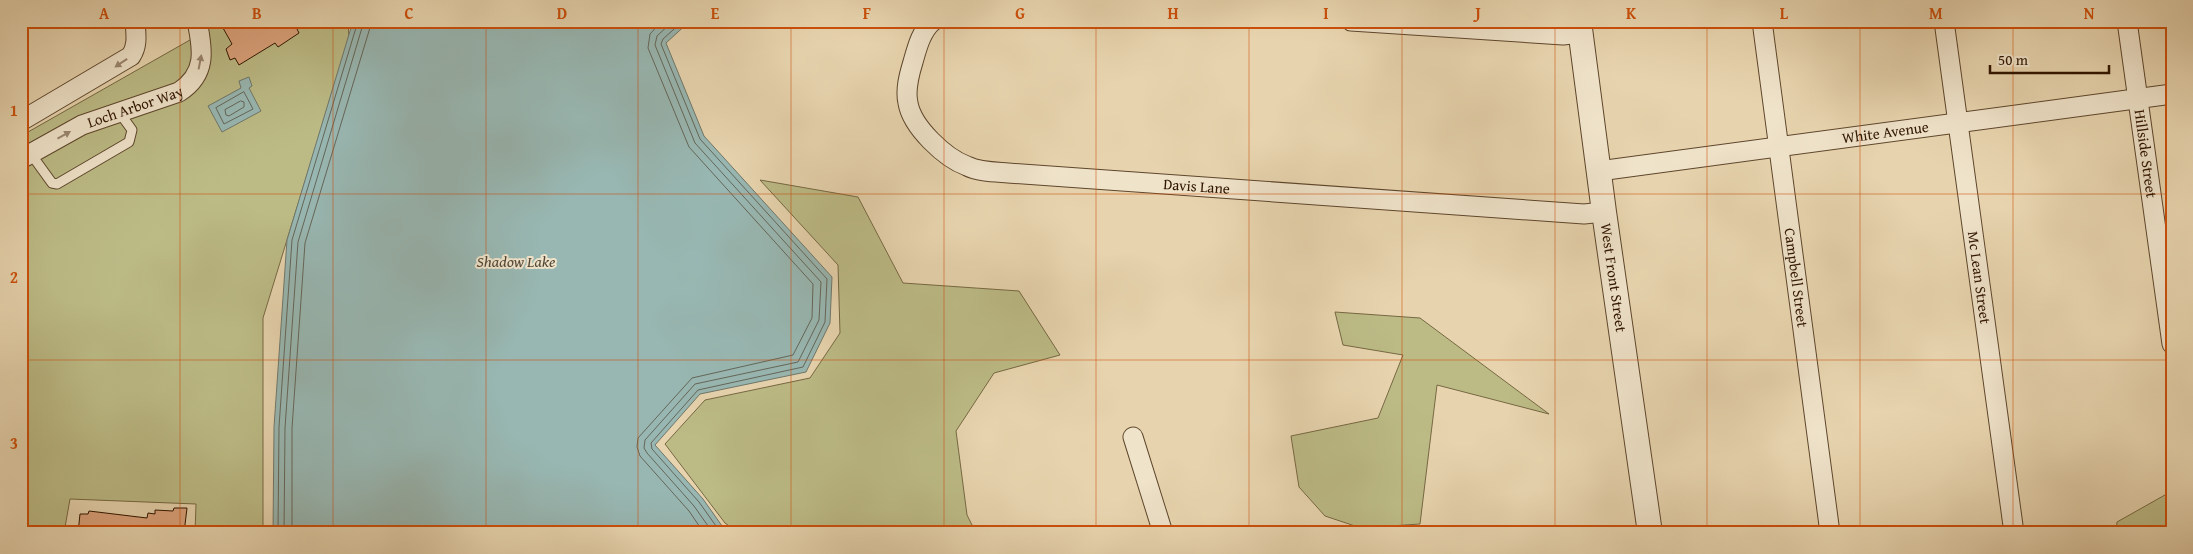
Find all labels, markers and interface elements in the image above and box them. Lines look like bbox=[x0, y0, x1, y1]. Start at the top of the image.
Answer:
text: A bbox=[99, 1, 110, 25]
text: B bbox=[252, 1, 262, 25]
text: C bbox=[404, 1, 414, 25]
text: D bbox=[557, 1, 567, 25]
text: E bbox=[711, 1, 720, 25]
text: F bbox=[863, 1, 871, 25]
text: G bbox=[1015, 1, 1025, 25]
text: H bbox=[1167, 1, 1179, 25]
text: I bbox=[1323, 1, 1329, 25]
text: J bbox=[1472, 1, 1481, 25]
text: K bbox=[1626, 1, 1637, 25]
text: L bbox=[1780, 1, 1789, 25]
text: M bbox=[1929, 1, 1943, 25]
text: N bbox=[2084, 1, 2095, 25]
scale bar bbox=[1990, 42, 2109, 74]
text: 50 m bbox=[1998, 49, 2029, 70]
one-way arrow bbox=[196, 54, 204, 69]
one-way arrow bbox=[114, 58, 128, 68]
street label: Loch Arbor Way bbox=[84, 80, 188, 133]
text: 1 bbox=[10, 98, 18, 122]
street label: Hillside Street bbox=[2129, 108, 2163, 200]
street label: White Avenue bbox=[1841, 116, 1930, 148]
one-way arrow bbox=[57, 131, 70, 140]
street label: Davis Lane bbox=[1163, 173, 1231, 199]
street label: West Front Street bbox=[1596, 222, 1632, 334]
street label: Campbell Street bbox=[1780, 227, 1814, 329]
street label: Mc Lean Street bbox=[1963, 230, 1996, 326]
water label: Shadow Lake bbox=[477, 249, 556, 273]
text: 2 bbox=[10, 265, 18, 289]
text: 3 bbox=[10, 431, 18, 455]

